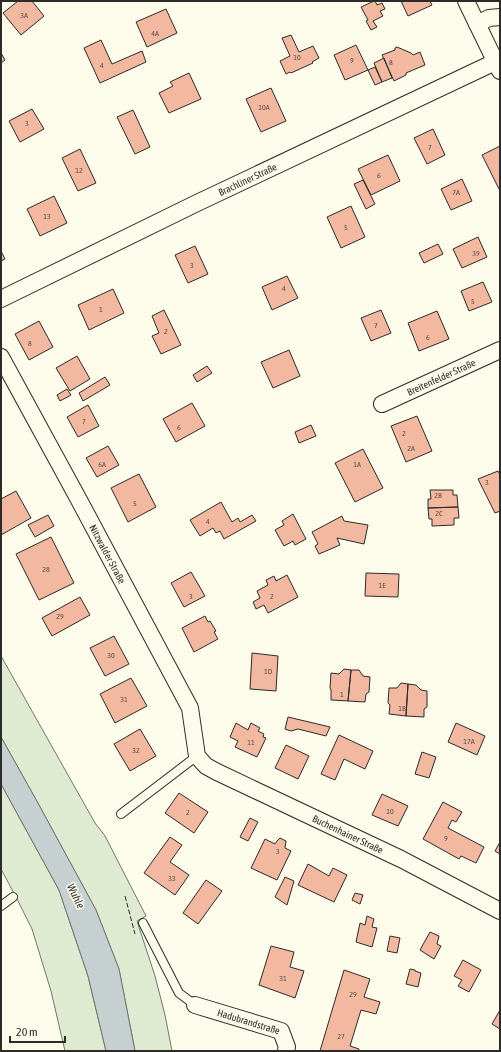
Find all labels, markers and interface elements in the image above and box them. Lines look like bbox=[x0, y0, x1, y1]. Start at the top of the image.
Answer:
house number: 3A bbox=[20, 11, 28, 20]
house number: 4A bbox=[151, 29, 159, 38]
house number: 10 bbox=[293, 53, 301, 62]
house number: 9 bbox=[350, 56, 354, 65]
house number: 8 bbox=[389, 58, 393, 67]
house number: 4 bbox=[100, 61, 104, 70]
house number: 10A bbox=[258, 103, 270, 112]
house number: 3 bbox=[25, 119, 29, 128]
house number: 7 bbox=[428, 143, 432, 152]
street label: Brachliner Straße bbox=[217, 161, 279, 198]
house number: 12 bbox=[75, 166, 83, 175]
house number: 6 bbox=[377, 171, 381, 180]
house number: 7A bbox=[452, 188, 460, 197]
house number: 13 bbox=[43, 212, 51, 221]
house number: 5 bbox=[344, 223, 348, 232]
house number: 39 bbox=[472, 249, 480, 258]
house number: 3 bbox=[190, 261, 194, 270]
house number: 4 bbox=[282, 284, 286, 293]
house number: 5 bbox=[471, 297, 475, 306]
house number: 1 bbox=[99, 305, 103, 314]
house number: 7 bbox=[374, 321, 378, 330]
house number: 2 bbox=[164, 327, 168, 336]
house number: 6 bbox=[426, 333, 430, 342]
house number: 8 bbox=[28, 339, 32, 348]
street label: Breitenfelder Straße bbox=[405, 357, 478, 398]
house number: 7 bbox=[82, 417, 86, 426]
house number: 6 bbox=[177, 423, 181, 432]
house number: 2 bbox=[402, 429, 406, 438]
house number: 2A bbox=[407, 444, 415, 453]
house number: 6A bbox=[98, 460, 106, 469]
house number: 1A bbox=[353, 460, 361, 469]
house number: 3 bbox=[485, 478, 489, 487]
house number: 2B bbox=[434, 491, 442, 500]
house number: 5 bbox=[133, 499, 137, 508]
house number: 2C bbox=[435, 509, 443, 518]
house number: 4 bbox=[206, 517, 210, 526]
street label: Nitzwalder Straße bbox=[87, 523, 128, 586]
house number: 28 bbox=[42, 565, 50, 574]
house number: 1E bbox=[378, 581, 386, 590]
house number: 3 bbox=[189, 592, 193, 601]
house number: 2 bbox=[270, 592, 274, 601]
house number: 29 bbox=[56, 612, 64, 621]
house number: 30 bbox=[107, 651, 115, 660]
house number: 1D bbox=[264, 667, 273, 676]
house number: 1 bbox=[340, 690, 344, 699]
house number: 31 bbox=[120, 695, 128, 704]
house number: 1B bbox=[398, 704, 406, 713]
house number: 17A bbox=[463, 737, 475, 746]
house number: 11 bbox=[247, 738, 255, 747]
house number: 32 bbox=[132, 746, 140, 755]
house number: 10 bbox=[386, 807, 394, 816]
house number: 2 bbox=[186, 808, 190, 817]
street label: Buchenhainer Straße bbox=[311, 813, 385, 856]
house number: 9 bbox=[444, 834, 448, 843]
house number: 3 bbox=[276, 847, 280, 856]
house number: 33 bbox=[168, 874, 176, 883]
water label: Wuhle bbox=[65, 882, 87, 910]
house number: 31 bbox=[279, 974, 287, 983]
house number: 29 bbox=[349, 990, 357, 999]
street label: Hadubrandstraße bbox=[216, 1007, 282, 1036]
scale bar bbox=[10, 1018, 65, 1044]
text: 20 m bbox=[16, 1025, 38, 1039]
house number: 27 bbox=[337, 1032, 345, 1041]

